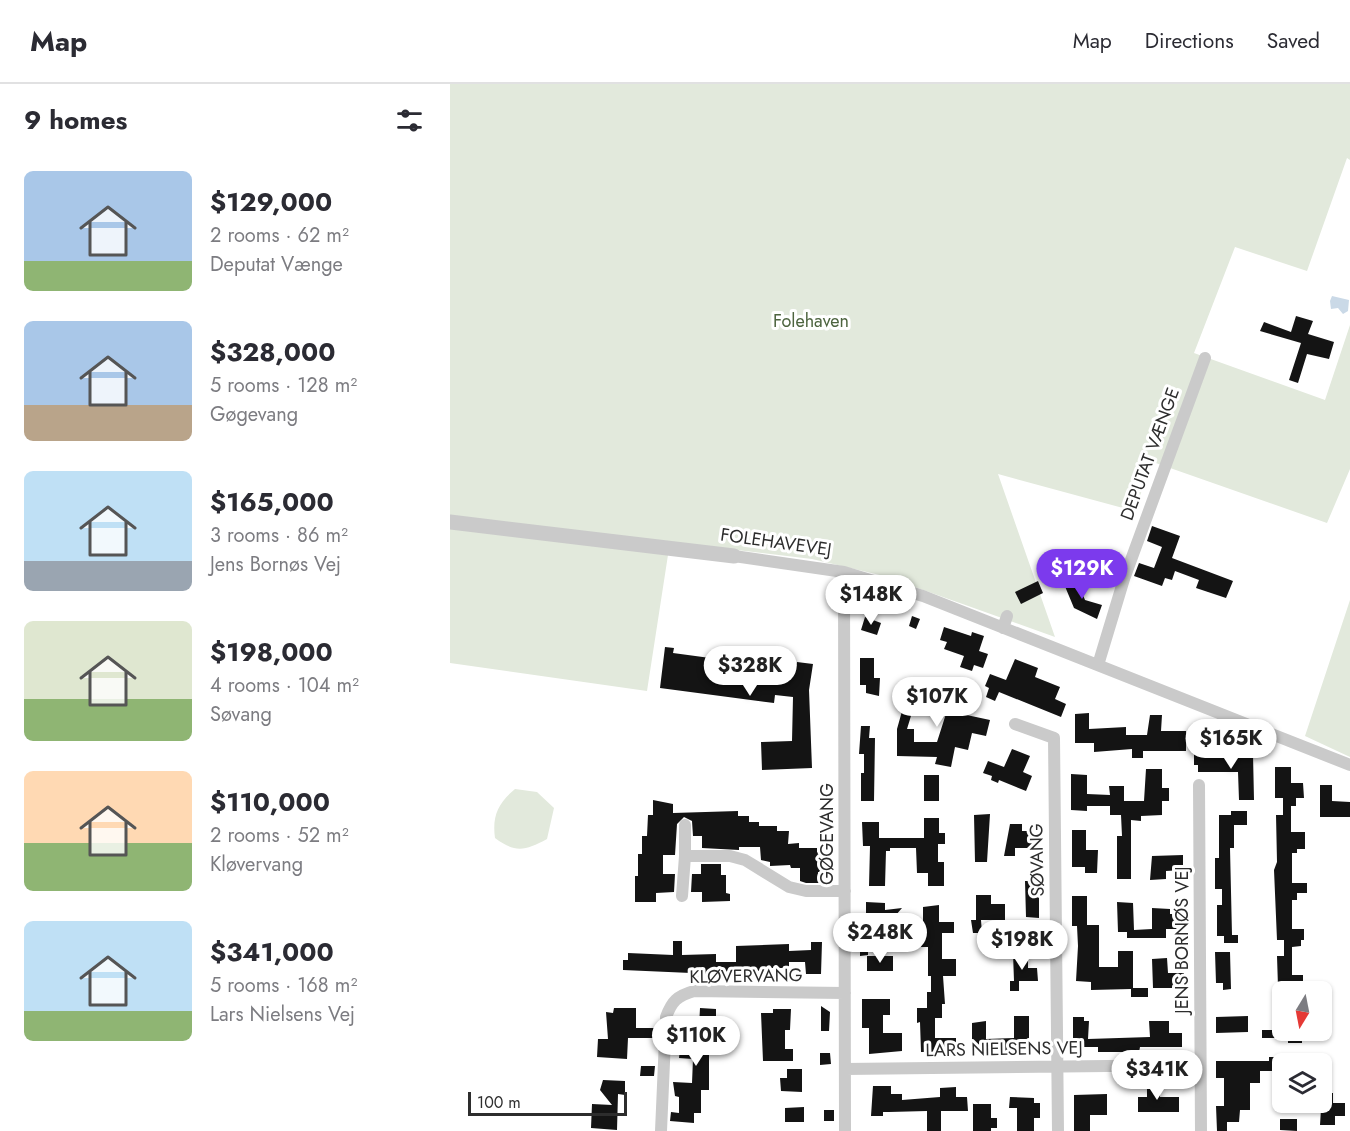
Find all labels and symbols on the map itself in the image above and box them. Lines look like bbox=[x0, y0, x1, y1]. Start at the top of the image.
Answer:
park label: Folehaven bbox=[773, 308, 849, 334]
street label: DEPUTAT VÆNGE bbox=[1114, 384, 1186, 524]
street label: FOLEHAVEVEJ bbox=[719, 521, 833, 563]
pin: $129K bbox=[1040, 549, 1124, 600]
pin: $148K bbox=[829, 575, 913, 626]
pin: $328K bbox=[708, 646, 792, 697]
pin: $107K bbox=[895, 677, 979, 728]
pin: $165K bbox=[1189, 719, 1273, 770]
street label: GØGEVANG bbox=[814, 783, 840, 885]
street label: SØVANG bbox=[1023, 823, 1051, 897]
street label: JENS BORNØS VEJ bbox=[1169, 866, 1195, 1016]
pin: $248K bbox=[838, 913, 922, 964]
pin: $198K bbox=[980, 920, 1064, 971]
street label: KLØVERVANG bbox=[689, 962, 803, 990]
north arrow bbox=[1272, 981, 1332, 1041]
pin: $110K bbox=[654, 1016, 738, 1067]
street label: LARS NIELSENS VEJ bbox=[925, 1035, 1083, 1063]
pin: $341K bbox=[1115, 1050, 1199, 1101]
scale bar bbox=[468, 1089, 627, 1116]

